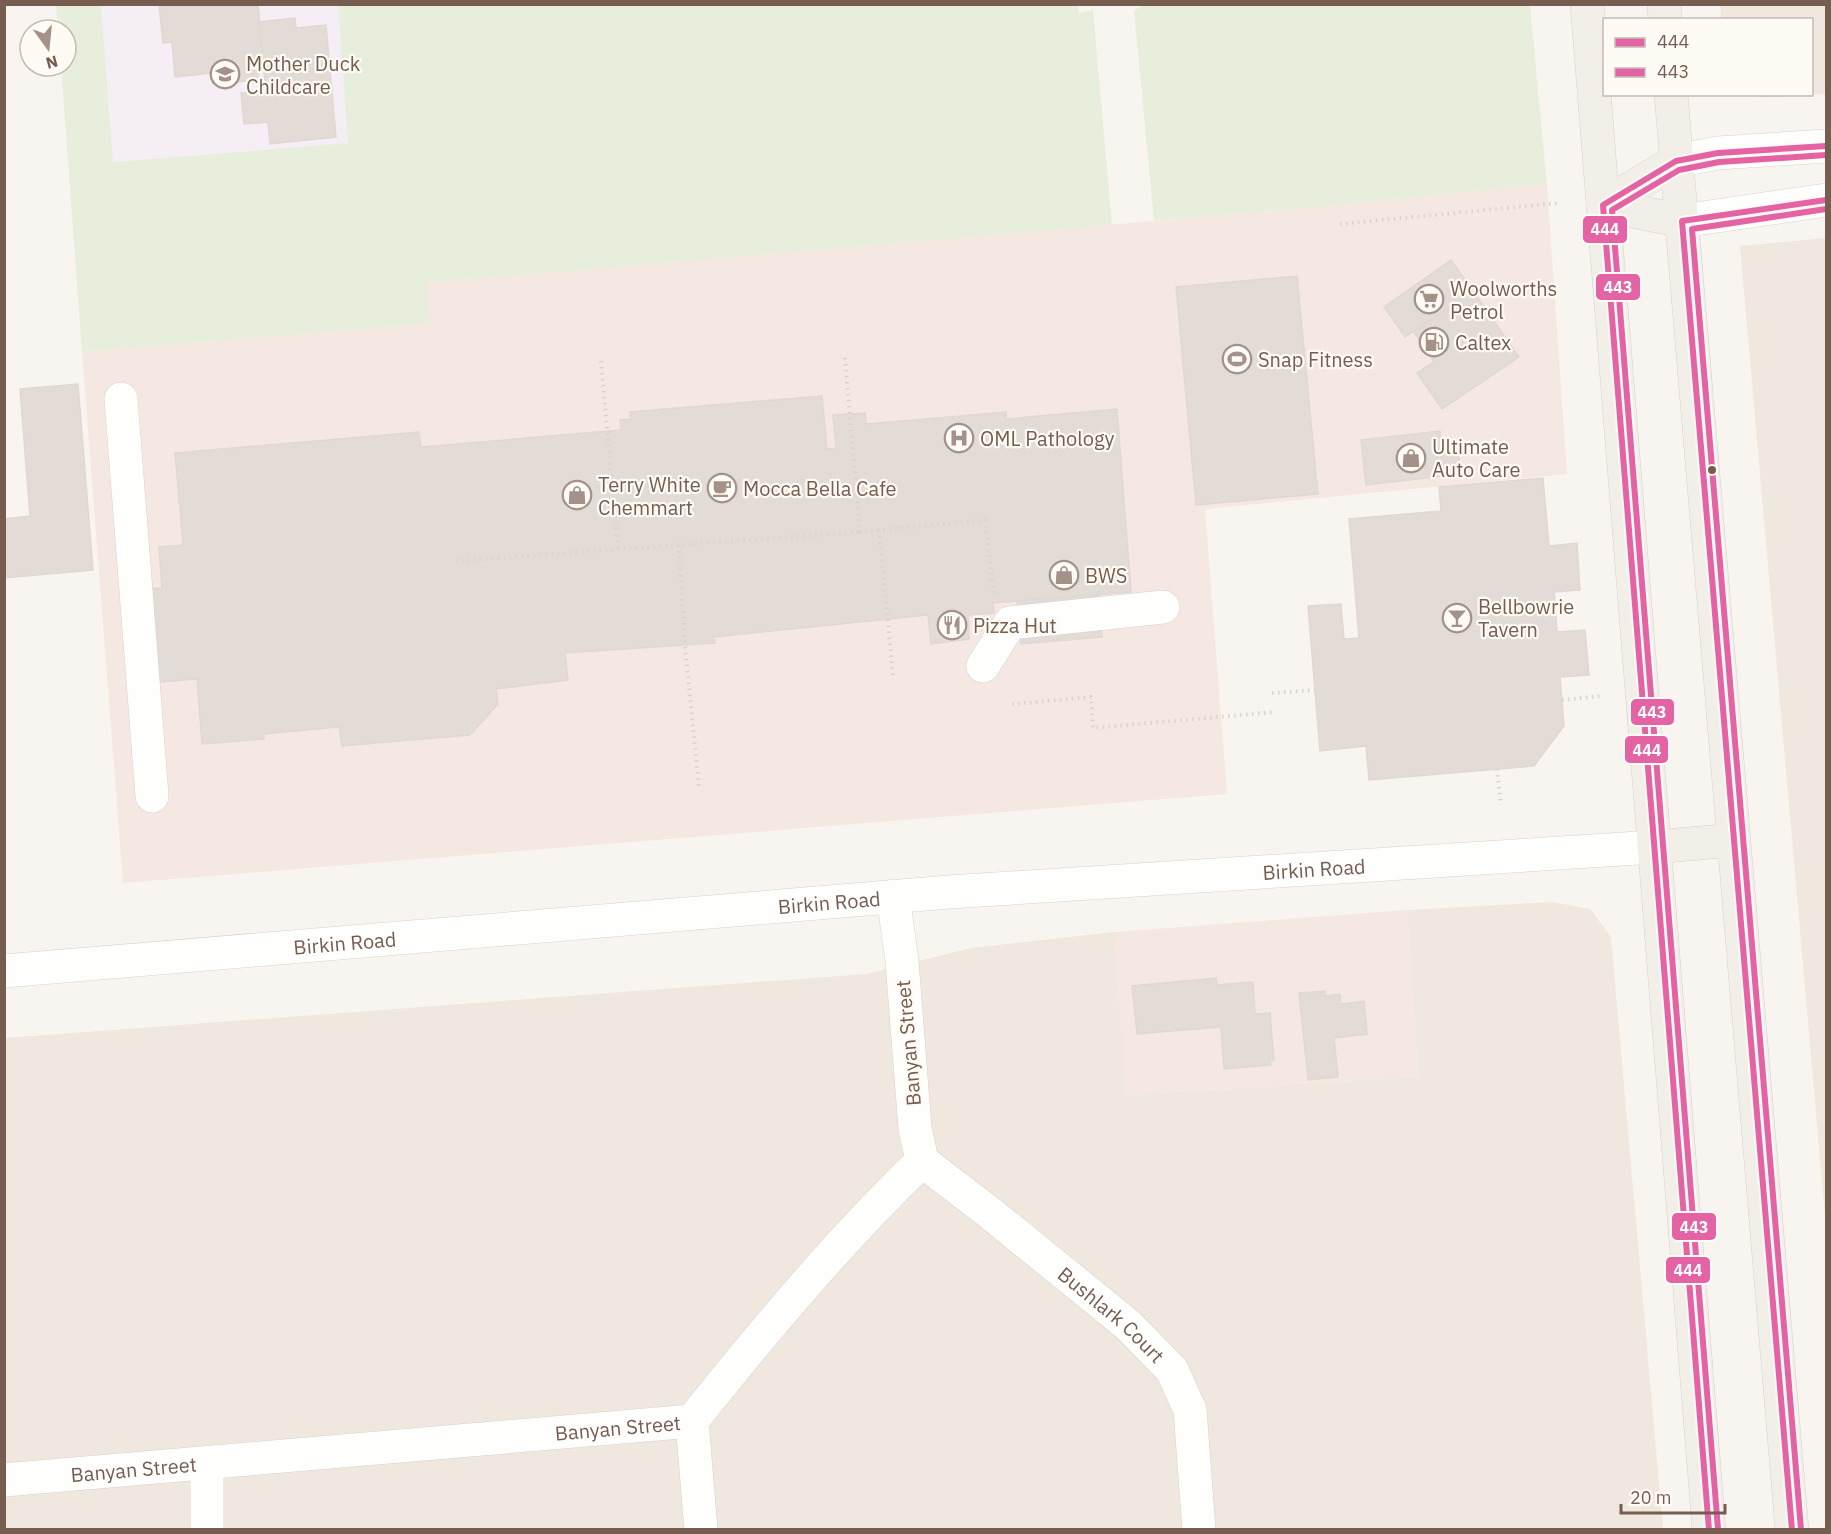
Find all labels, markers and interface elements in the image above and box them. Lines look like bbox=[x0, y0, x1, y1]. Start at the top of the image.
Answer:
north arrow bbox=[18, 18, 78, 78]
legend bbox=[1603, 18, 1813, 96]
text: 444 bbox=[1657, 30, 1690, 53]
place label: Mother Duck Childcare bbox=[246, 50, 361, 100]
text: N bbox=[44, 51, 60, 74]
school or university icon: Mother Duck Childcare bbox=[209, 58, 241, 90]
text: 443 bbox=[1657, 60, 1689, 83]
line badge: 444 bbox=[1582, 215, 1628, 244]
text: 444 bbox=[1591, 219, 1620, 239]
line badge: 443 bbox=[1595, 273, 1641, 301]
place label: Woolworths Petrol bbox=[1450, 275, 1557, 325]
text: 443 bbox=[1604, 277, 1632, 297]
supermarket icon: Woolworths Petrol bbox=[1413, 283, 1445, 315]
fuel station icon: Caltex bbox=[1418, 326, 1450, 358]
place label: Caltex bbox=[1455, 329, 1511, 356]
sports icon: Snap Fitness bbox=[1221, 343, 1253, 375]
place label: Snap Fitness bbox=[1258, 346, 1373, 373]
hospital icon: OML Pathology bbox=[943, 422, 975, 454]
place label: OML Pathology bbox=[980, 425, 1115, 452]
place label: Ultimate Auto Care bbox=[1432, 433, 1520, 483]
shop icon: Ultimate Auto Care bbox=[1395, 442, 1427, 474]
unlabelled marker bbox=[1706, 464, 1718, 476]
place label: Terry White Chemmart bbox=[598, 471, 701, 521]
cafe icon: Mocca Bella Cafe bbox=[706, 472, 738, 504]
place label: Mocca Bella Cafe bbox=[743, 475, 897, 502]
shop icon: Terry White Chemmart bbox=[561, 479, 593, 511]
shop icon: BWS bbox=[1048, 559, 1080, 591]
place label: BWS bbox=[1085, 562, 1127, 589]
place label: Bellbowrie Tavern bbox=[1478, 593, 1574, 643]
bar icon: Bellbowrie Tavern bbox=[1441, 602, 1473, 634]
restaurant icon: Pizza Hut bbox=[936, 609, 968, 641]
place label: Pizza Hut bbox=[973, 612, 1057, 639]
line badge: 443 bbox=[1630, 698, 1675, 726]
text: 443 bbox=[1638, 702, 1666, 722]
line badge: 444 bbox=[1624, 735, 1669, 764]
text: 444 bbox=[1633, 740, 1662, 760]
street label: Birkin Road bbox=[1262, 852, 1366, 885]
street label: Birkin Road bbox=[777, 884, 882, 920]
street label: Birkin Road bbox=[292, 925, 397, 960]
street label: Banyan Street bbox=[889, 979, 927, 1107]
line badge: 443 bbox=[1671, 1212, 1717, 1241]
text: 443 bbox=[1680, 1217, 1708, 1237]
line badge: 444 bbox=[1665, 1256, 1711, 1284]
street label: Bushlark Court bbox=[1053, 1260, 1171, 1368]
text: 444 bbox=[1674, 1260, 1703, 1280]
street label: Banyan Street bbox=[554, 1409, 682, 1446]
street label: Banyan Street bbox=[69, 1450, 198, 1488]
scale bar bbox=[1621, 1477, 1724, 1515]
text: 20 m bbox=[1630, 1486, 1672, 1509]

